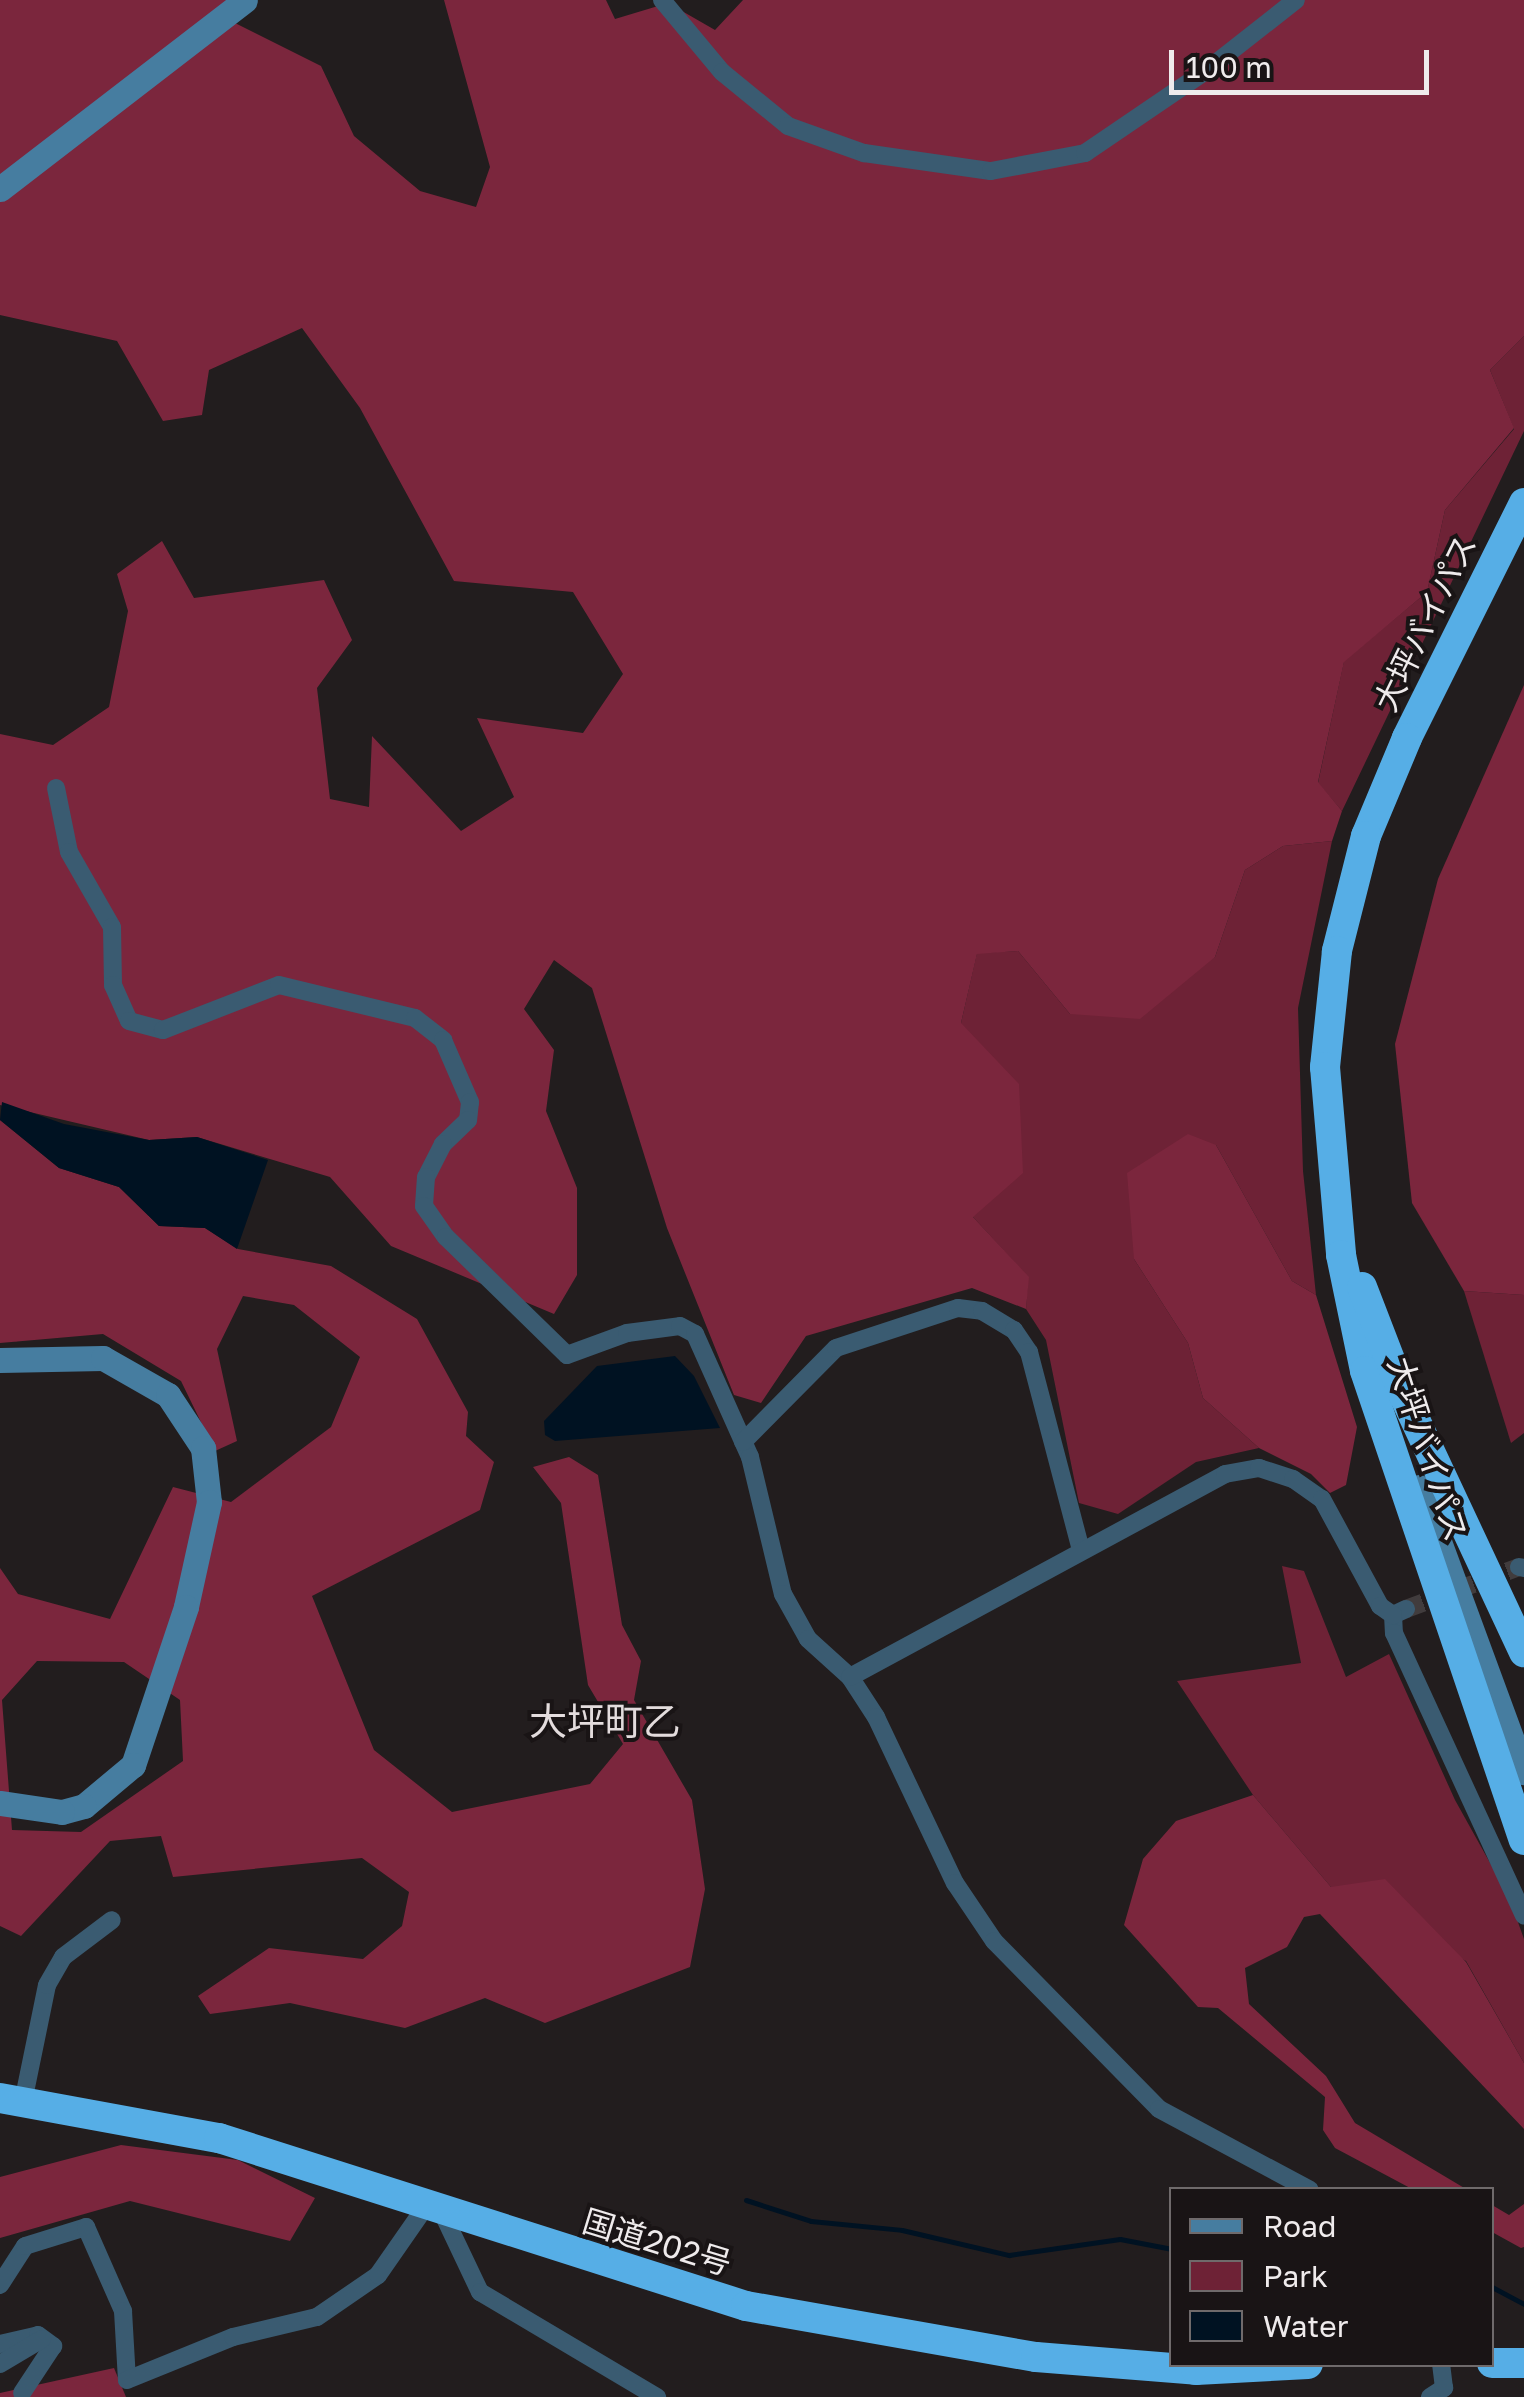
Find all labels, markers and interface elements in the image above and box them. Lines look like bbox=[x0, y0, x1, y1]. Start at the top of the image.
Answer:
scale bar bbox=[1174, 30, 1434, 92]
text: 100 m bbox=[1186, 49, 1272, 85]
street label: 大坪バイパス bbox=[1366, 528, 1484, 718]
street label: 大坪バイパス bbox=[1380, 1352, 1476, 1546]
district label: 大坪町乙 bbox=[529, 1698, 681, 1744]
legend bbox=[1169, 2187, 1494, 2367]
street label: 国道202号 bbox=[578, 2201, 736, 2283]
text: Road bbox=[1263, 2208, 1337, 2244]
text: Park bbox=[1263, 2258, 1328, 2294]
text: Water bbox=[1263, 2308, 1348, 2344]

